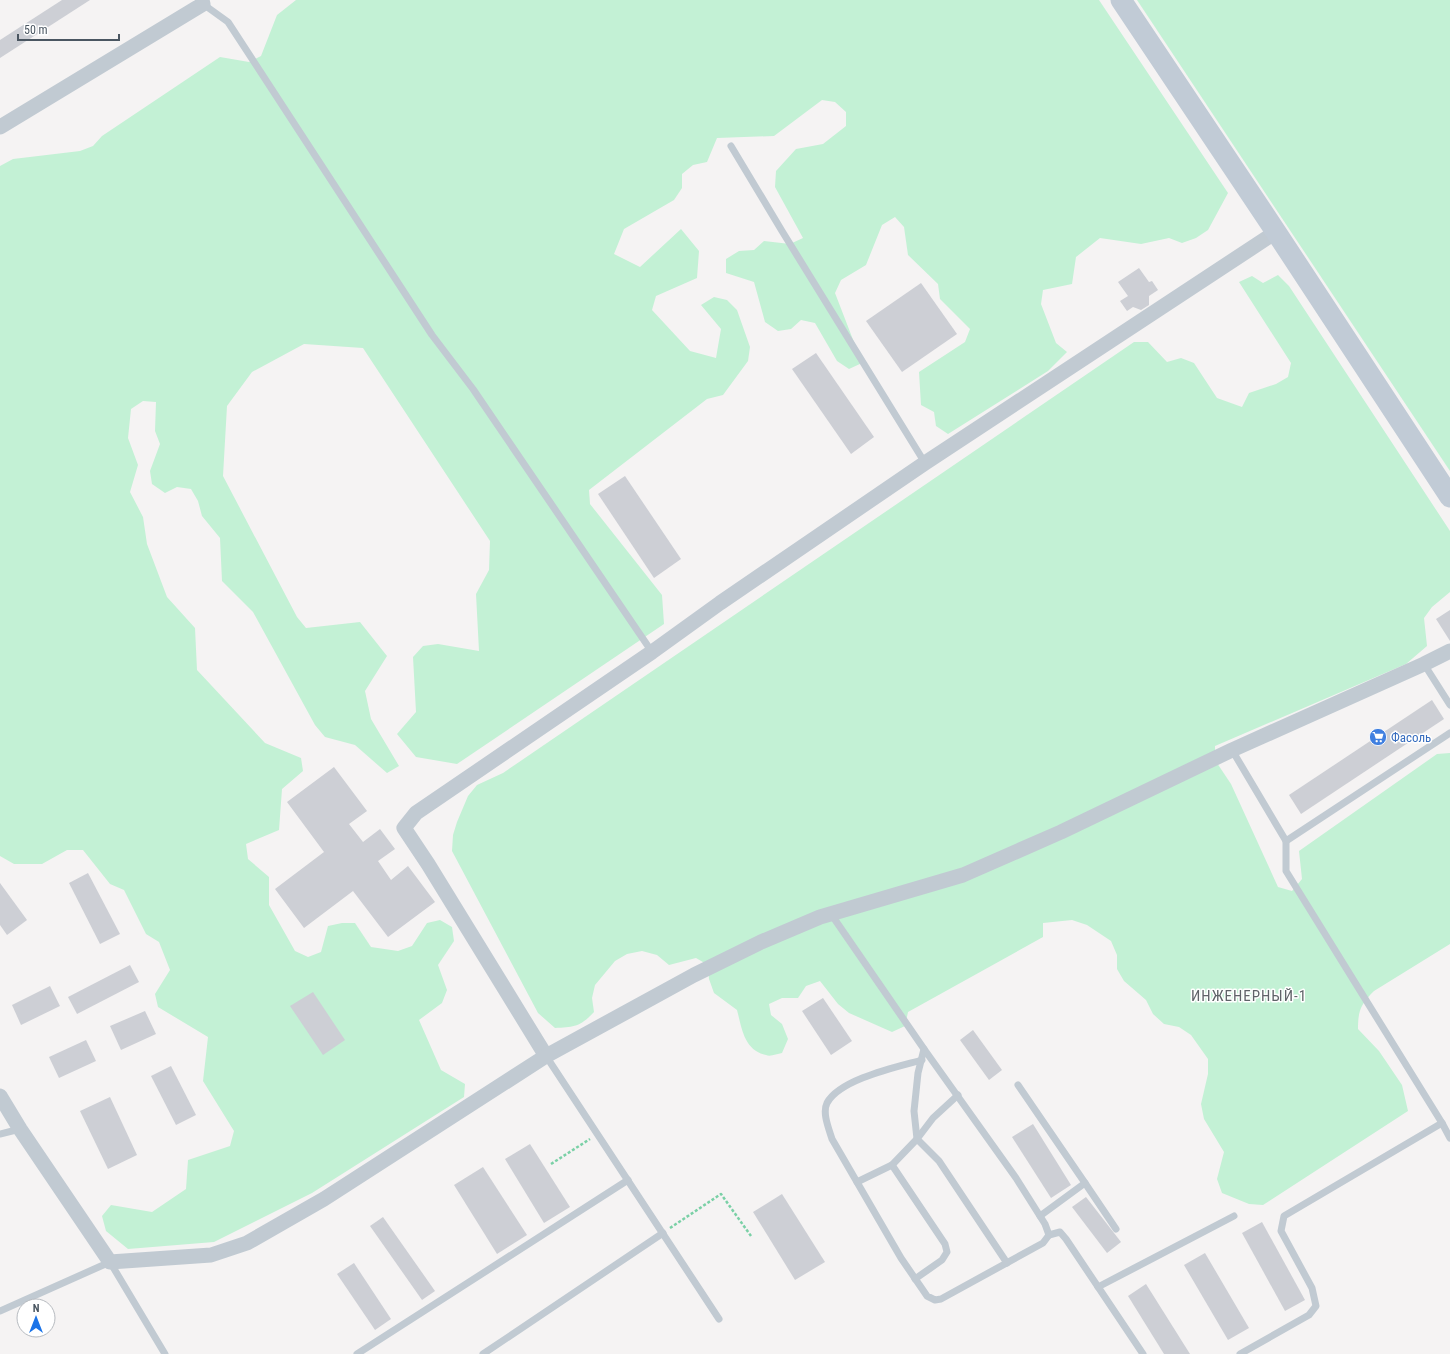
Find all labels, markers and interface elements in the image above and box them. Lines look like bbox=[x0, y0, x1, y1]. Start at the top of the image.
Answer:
scale bar bbox=[18, 16, 119, 42]
text: 50 m bbox=[24, 23, 48, 37]
supermarket icon: Фасоль bbox=[1368, 727, 1388, 747]
place label: Фасоль bbox=[1391, 730, 1431, 745]
district label: ИНЖЕНЕРНЫЙ-1 bbox=[1191, 987, 1307, 1005]
north arrow bbox=[16, 1298, 56, 1338]
text: N bbox=[33, 1302, 40, 1315]

